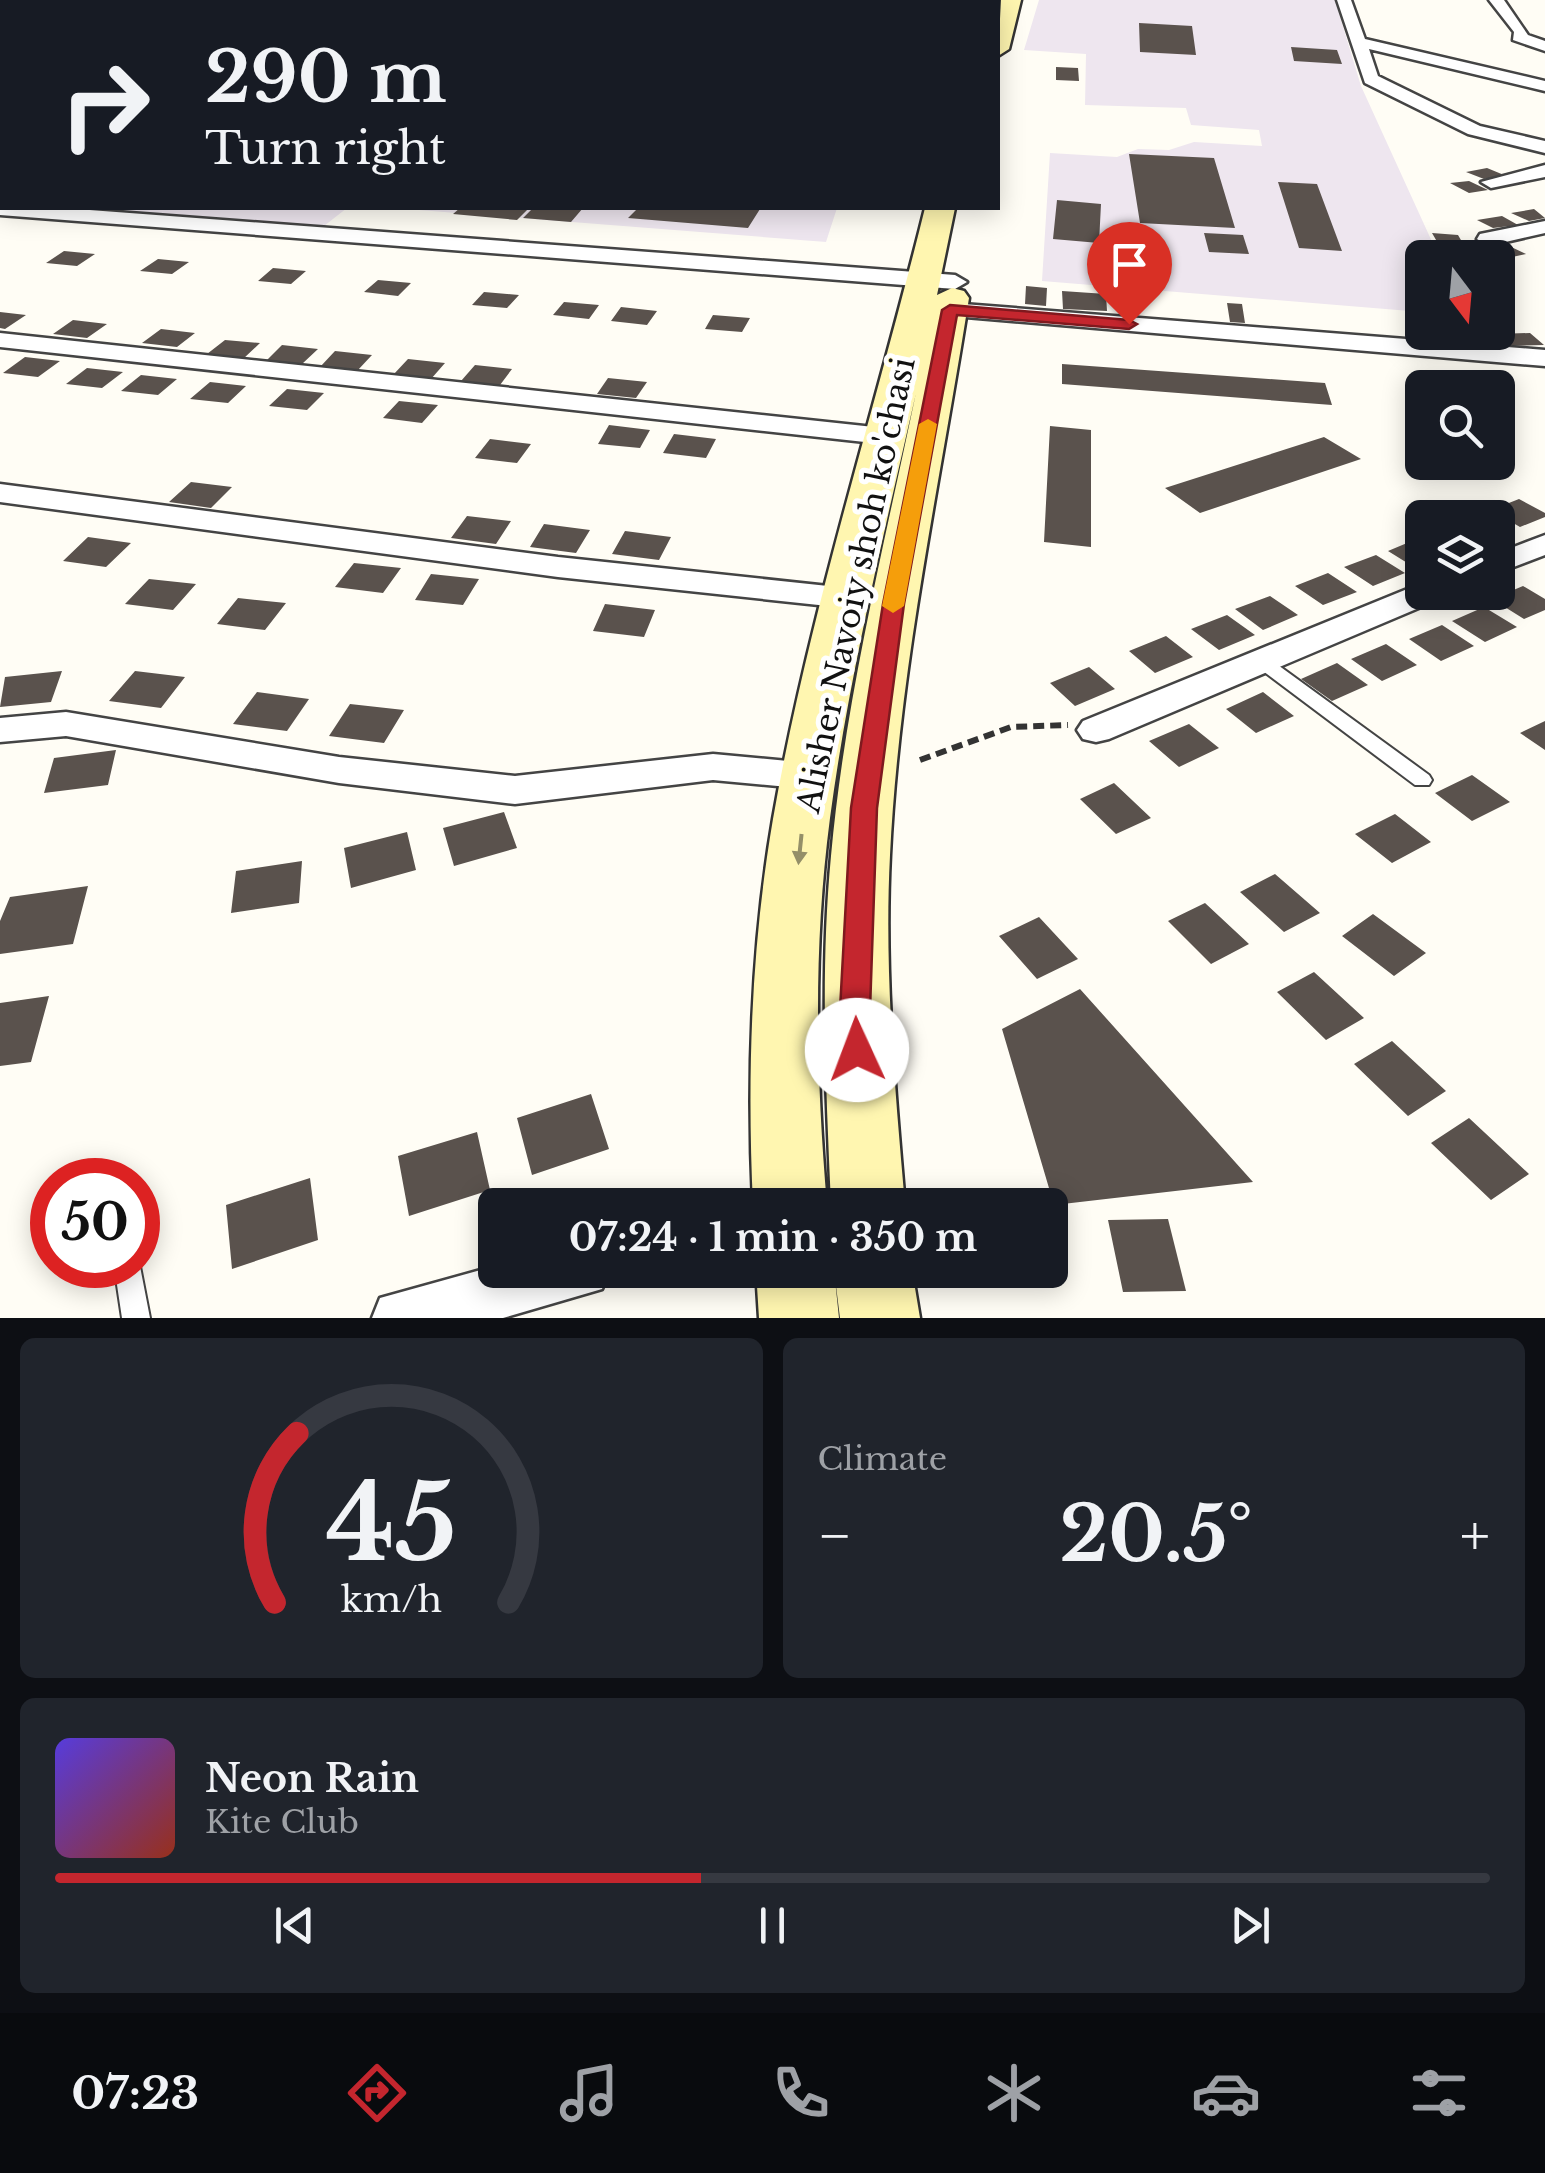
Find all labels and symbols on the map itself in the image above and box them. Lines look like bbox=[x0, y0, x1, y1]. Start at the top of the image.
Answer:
pin bbox=[1087, 222, 1172, 325]
north arrow bbox=[1405, 240, 1515, 350]
street label: Alisher Navoiy shoh ko'chasi bbox=[788, 354, 924, 817]
one-way arrow bbox=[792, 834, 808, 866]
position arrow bbox=[805, 998, 909, 1102]
speed limit sign: 50 bbox=[30, 1158, 160, 1288]

